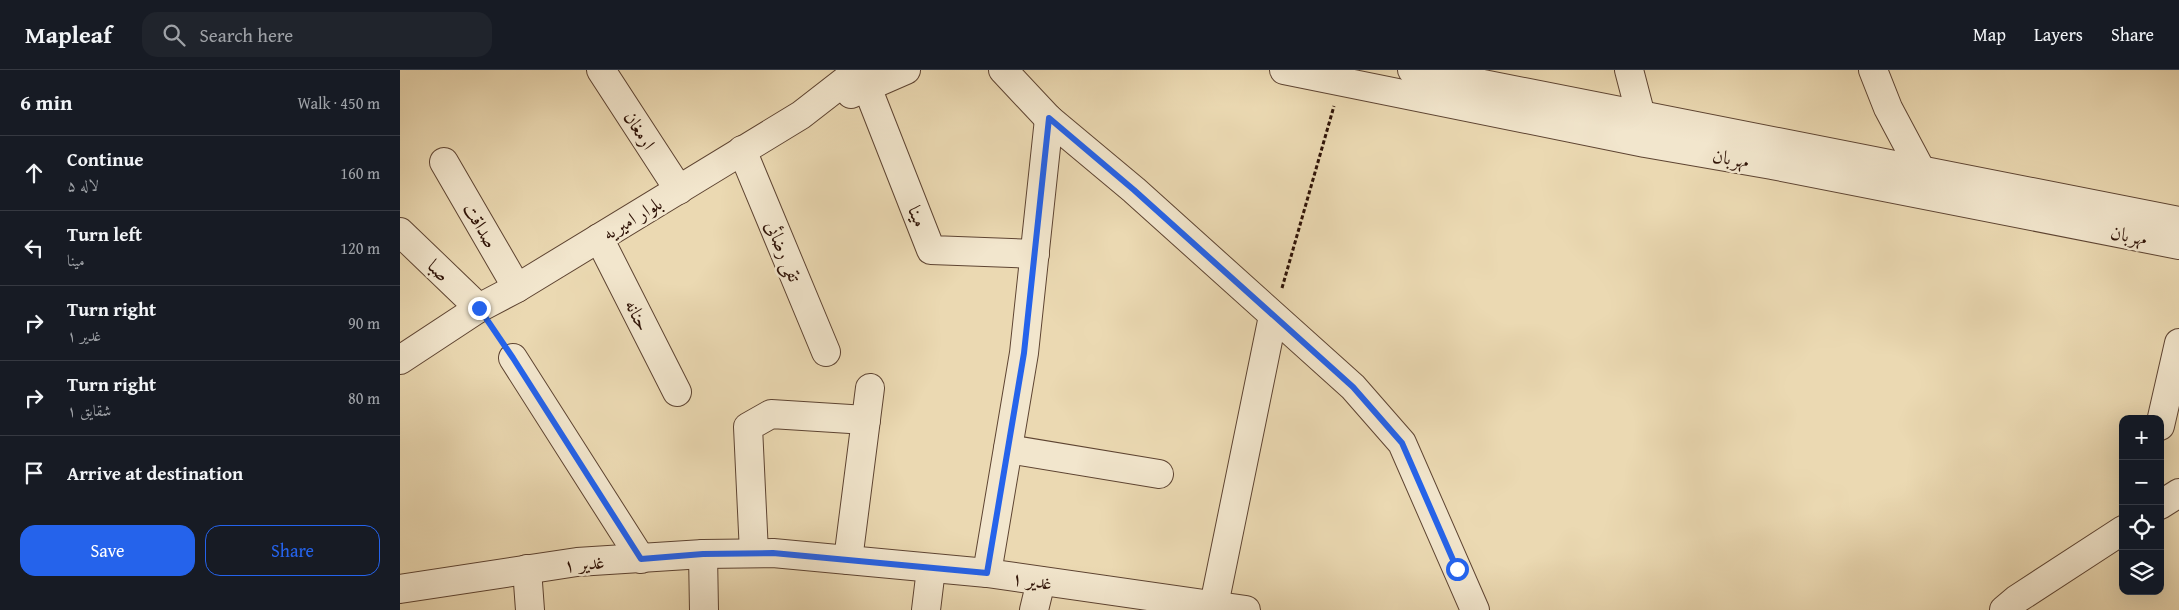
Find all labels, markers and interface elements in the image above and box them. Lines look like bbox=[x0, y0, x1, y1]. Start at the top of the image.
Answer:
search box bbox=[142, 12, 492, 57]
text: Mapleaf bbox=[25, 17, 112, 52]
icon: search bbox=[160, 21, 188, 49]
text: Search here bbox=[200, 21, 293, 49]
text: Map bbox=[1973, 21, 2006, 48]
text: Layers bbox=[2034, 21, 2083, 48]
text: Share bbox=[2111, 21, 2154, 48]
text: 6 min bbox=[20, 87, 72, 118]
text: Walk · 450 m bbox=[297, 91, 380, 115]
street label: ارمغان bbox=[617, 105, 663, 155]
street label: مهربان bbox=[1710, 141, 1752, 175]
text: Continue bbox=[67, 145, 144, 173]
icon: ahead bbox=[20, 159, 48, 187]
text: 160 m bbox=[340, 161, 380, 185]
text: لاله ۵ bbox=[67, 173, 99, 197]
street label: بلوار امیریه bbox=[597, 189, 667, 247]
street label: صداقت bbox=[457, 197, 505, 253]
street label: مینا bbox=[901, 201, 935, 231]
street label: تقی رضائی bbox=[759, 216, 810, 286]
street label: مهربان bbox=[2108, 218, 2150, 252]
text: Turn left bbox=[67, 220, 142, 248]
icon: left bbox=[20, 234, 48, 262]
text: 120 m bbox=[340, 236, 380, 260]
text: مینا bbox=[67, 248, 85, 272]
street label: صبا bbox=[421, 252, 457, 288]
street label: حنانه bbox=[618, 294, 658, 336]
text: Turn right bbox=[67, 295, 156, 323]
route end bbox=[468, 297, 491, 320]
icon: right bbox=[20, 309, 48, 337]
text: 90 m bbox=[348, 311, 380, 335]
text: غدیر ۱ bbox=[67, 323, 101, 347]
text: Turn right bbox=[67, 370, 156, 398]
icon: right bbox=[20, 384, 48, 412]
text: 80 m bbox=[348, 386, 380, 410]
text: شقایق ۱ bbox=[67, 398, 111, 422]
map controls bbox=[2119, 415, 2164, 595]
button: + bbox=[2119, 415, 2164, 460]
icon: arrive bbox=[20, 459, 48, 487]
text: Arrive at destination bbox=[67, 459, 243, 487]
button: − bbox=[2119, 460, 2164, 505]
button: locate bbox=[2119, 505, 2164, 550]
button: Save bbox=[20, 525, 195, 576]
button: Share bbox=[205, 525, 380, 576]
street label: غدیر ۱ bbox=[563, 547, 605, 579]
button: layers bbox=[2119, 550, 2164, 595]
route start bbox=[1446, 558, 1469, 581]
street label: غدیر ۱ bbox=[1010, 563, 1054, 597]

